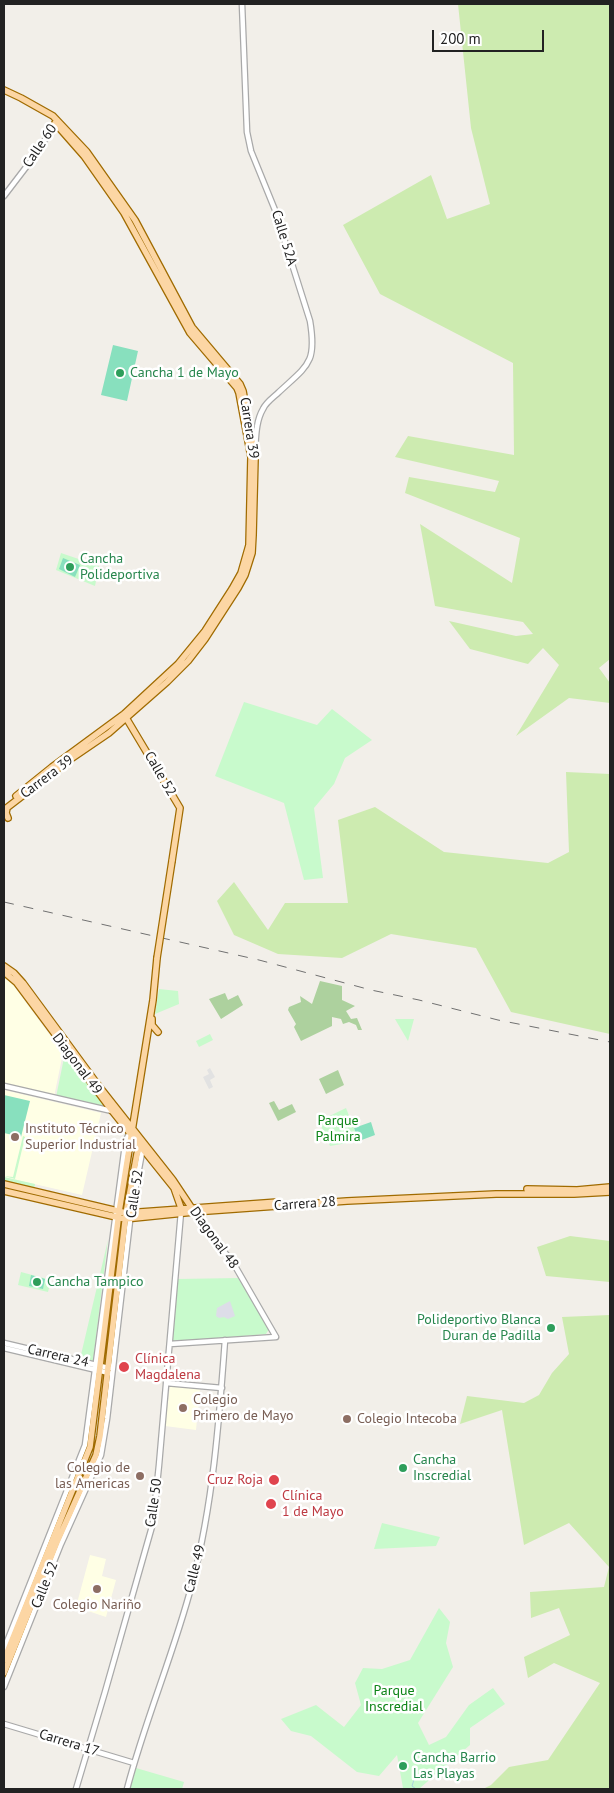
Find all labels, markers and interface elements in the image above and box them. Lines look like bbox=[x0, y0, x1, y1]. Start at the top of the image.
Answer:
scale bar bbox=[434, 20, 546, 52]
text: 200 m bbox=[440, 29, 481, 48]
street label: Calle 60 bbox=[19, 121, 61, 171]
street label: Calle 52A bbox=[268, 208, 300, 268]
place label: Cancha 1 de Mayo bbox=[130, 365, 239, 381]
marker: Cancha 1 de Mayo bbox=[114, 367, 126, 379]
street label: Carrera 39 bbox=[236, 396, 262, 460]
place label: Cancha Polideportiva bbox=[80, 551, 160, 584]
marker: Cancha Polideportiva bbox=[64, 561, 76, 573]
street label: Calle 52 bbox=[140, 749, 180, 799]
street label: Carrera 39 bbox=[17, 752, 77, 802]
street label: Diagonal 49 bbox=[48, 1030, 106, 1098]
park label: Parque Palmira bbox=[315, 1113, 361, 1146]
place label: Instituto Técnico Superior Industrial bbox=[25, 1121, 136, 1154]
marker: Instituto Técnico Superior Industrial bbox=[9, 1131, 21, 1143]
street label: Calle 52 bbox=[123, 1168, 147, 1220]
street label: Carrera 28 bbox=[273, 1193, 337, 1215]
street label: Diagonal 48 bbox=[186, 1204, 242, 1272]
place label: Cancha Tampico bbox=[47, 1274, 143, 1290]
marker: Cancha Tampico bbox=[31, 1276, 43, 1288]
place label: Polideportivo Blanca Duran de Padilla bbox=[417, 1312, 541, 1344]
marker: Polideportivo Blanca Duran de Padilla bbox=[545, 1322, 557, 1334]
street label: Carrera 24 bbox=[26, 1341, 90, 1371]
place label: Clínica Magdalena bbox=[135, 1351, 201, 1384]
marker: Clínica Magdalena bbox=[117, 1360, 131, 1374]
place label: Colegio Primero de Mayo bbox=[193, 1392, 294, 1424]
marker: Colegio Primero de Mayo bbox=[177, 1402, 189, 1414]
place label: Colegio Intecoba bbox=[357, 1411, 457, 1427]
marker: Colegio Intecoba bbox=[341, 1413, 353, 1425]
place label: Cancha Inscredial bbox=[413, 1452, 471, 1484]
place label: Colegio de las Americas bbox=[55, 1460, 130, 1492]
marker: Cancha Inscredial bbox=[397, 1462, 409, 1474]
marker: Colegio de las Americas bbox=[134, 1470, 146, 1482]
place label: Cruz Roja bbox=[207, 1472, 263, 1488]
marker: Cruz Roja bbox=[267, 1473, 281, 1487]
street label: Calle 50 bbox=[142, 1478, 166, 1528]
place label: Clínica 1 de Mayo bbox=[282, 1488, 344, 1520]
marker: Clínica 1 de Mayo bbox=[264, 1497, 278, 1511]
street label: Calle 49 bbox=[181, 1543, 209, 1595]
street label: Calle 52 bbox=[28, 1559, 62, 1611]
marker: Colegio Nariño bbox=[91, 1583, 103, 1595]
place label: Colegio Nariño bbox=[53, 1597, 141, 1613]
park label: Parque Inscredial bbox=[365, 1683, 423, 1715]
street label: Carrera 17 bbox=[37, 1726, 101, 1760]
place label: Cancha Barrio Las Playas bbox=[413, 1750, 496, 1782]
marker: Cancha Barrio Las Playas bbox=[397, 1760, 409, 1772]

